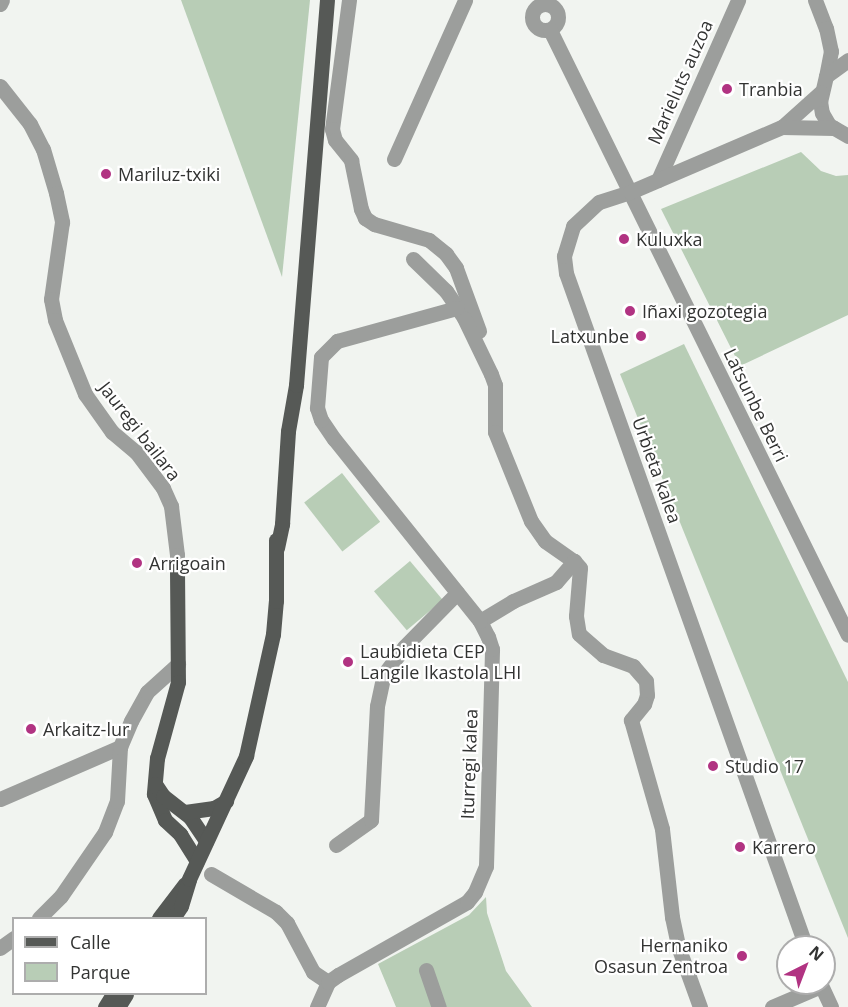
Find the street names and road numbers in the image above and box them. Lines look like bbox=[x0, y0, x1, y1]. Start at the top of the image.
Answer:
street label: Marieluts auzoa bbox=[643, 17, 717, 147]
street label: Latsunbe Berri bbox=[719, 345, 793, 465]
street label: Jauregi bailara bbox=[95, 377, 185, 485]
street label: Urbieta kalea bbox=[628, 414, 686, 526]
street label: Iturregi kalea bbox=[456, 708, 482, 820]

